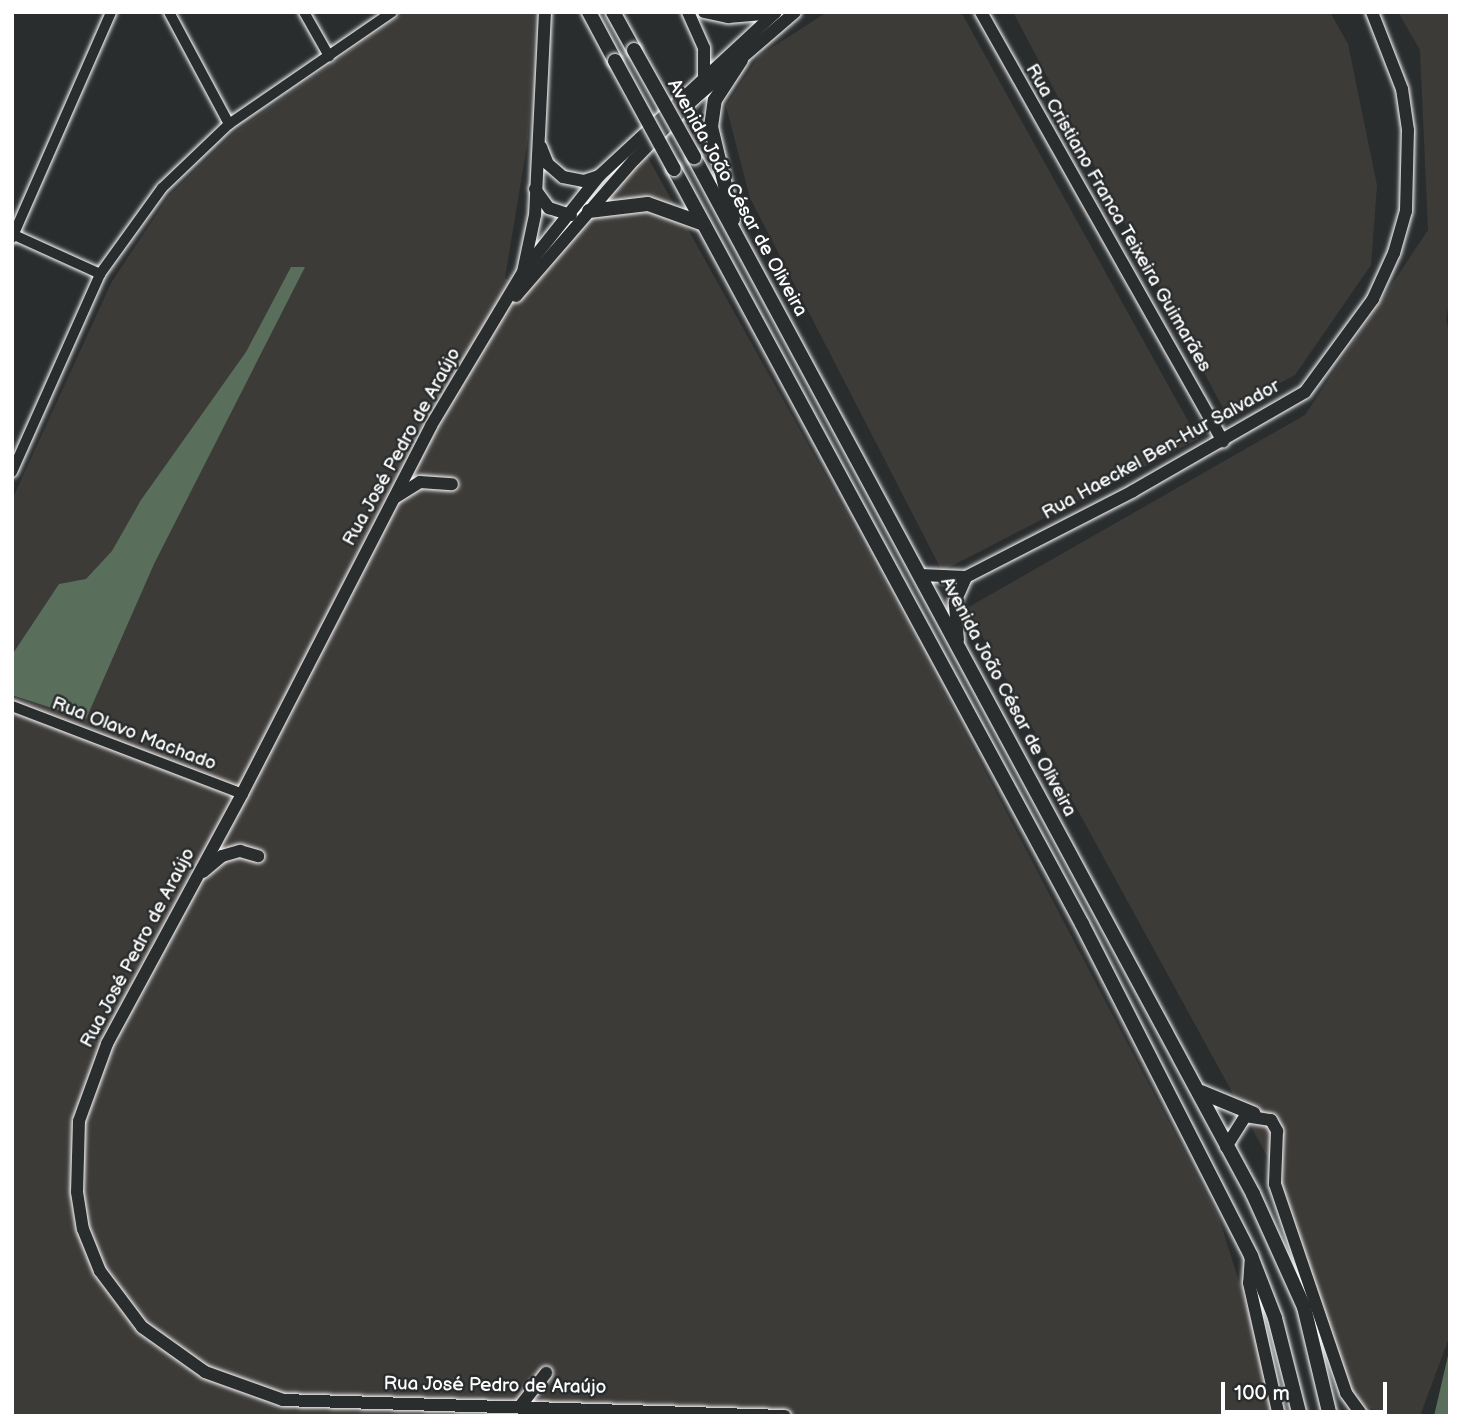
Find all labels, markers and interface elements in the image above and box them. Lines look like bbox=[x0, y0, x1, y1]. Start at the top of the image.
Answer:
street label: Rua Cristiano Franca Teixeira Guimarães bbox=[1020, 60, 1216, 376]
street label: Avenida João César de Oliveira bbox=[662, 75, 812, 321]
street label: Rua José Pedro de Araújo bbox=[338, 344, 466, 550]
street label: Rua Haeckel Ben-Hur Salvador bbox=[1038, 375, 1284, 525]
street label: Avenida João César de Oliveira bbox=[935, 573, 1081, 821]
street label: Rua Olavo Machado bbox=[49, 692, 219, 776]
street label: Rua José Pedro de Araújo bbox=[75, 844, 201, 1052]
scale bar bbox=[1224, 1368, 1390, 1412]
street label: Rua José Pedro de Araújo bbox=[383, 1373, 607, 1399]
text: 100 m bbox=[1234, 1381, 1290, 1406]

